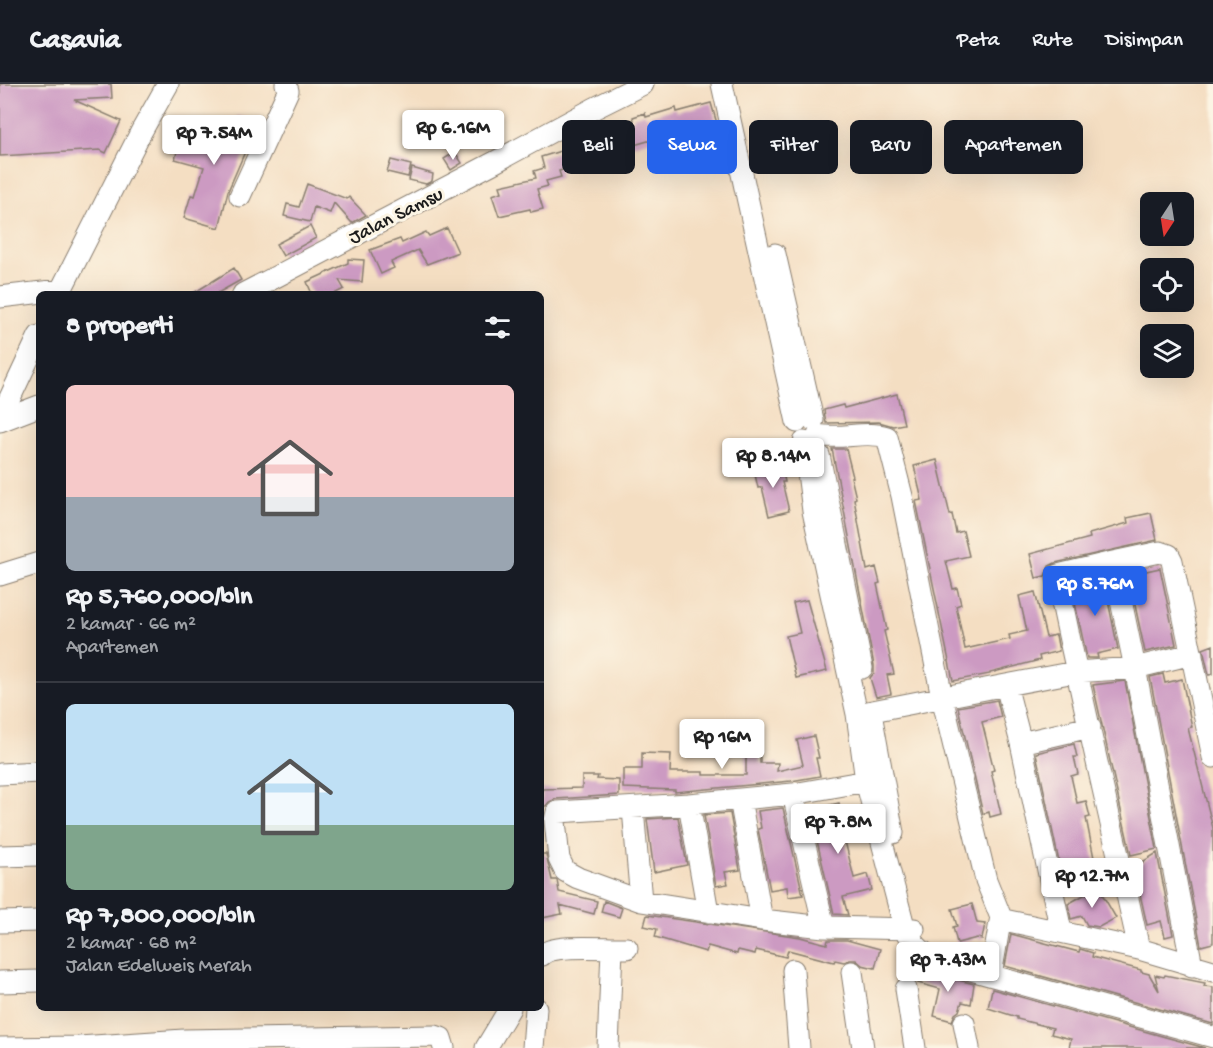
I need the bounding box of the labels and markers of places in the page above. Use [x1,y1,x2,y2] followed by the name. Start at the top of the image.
[391,110,515,161] pin: Rp 6.16M
[152,115,276,166] pin: Rp 7.54M
[711,438,835,489] pin: Rp 8.14M
[1033,566,1157,617] pin: Rp 5.76M
[673,719,771,770] pin: Rp 16M
[783,804,893,855] pin: Rp 7.8M
[1030,858,1154,909] pin: Rp 12.7M
[886,942,1010,993] pin: Rp 7.43M

